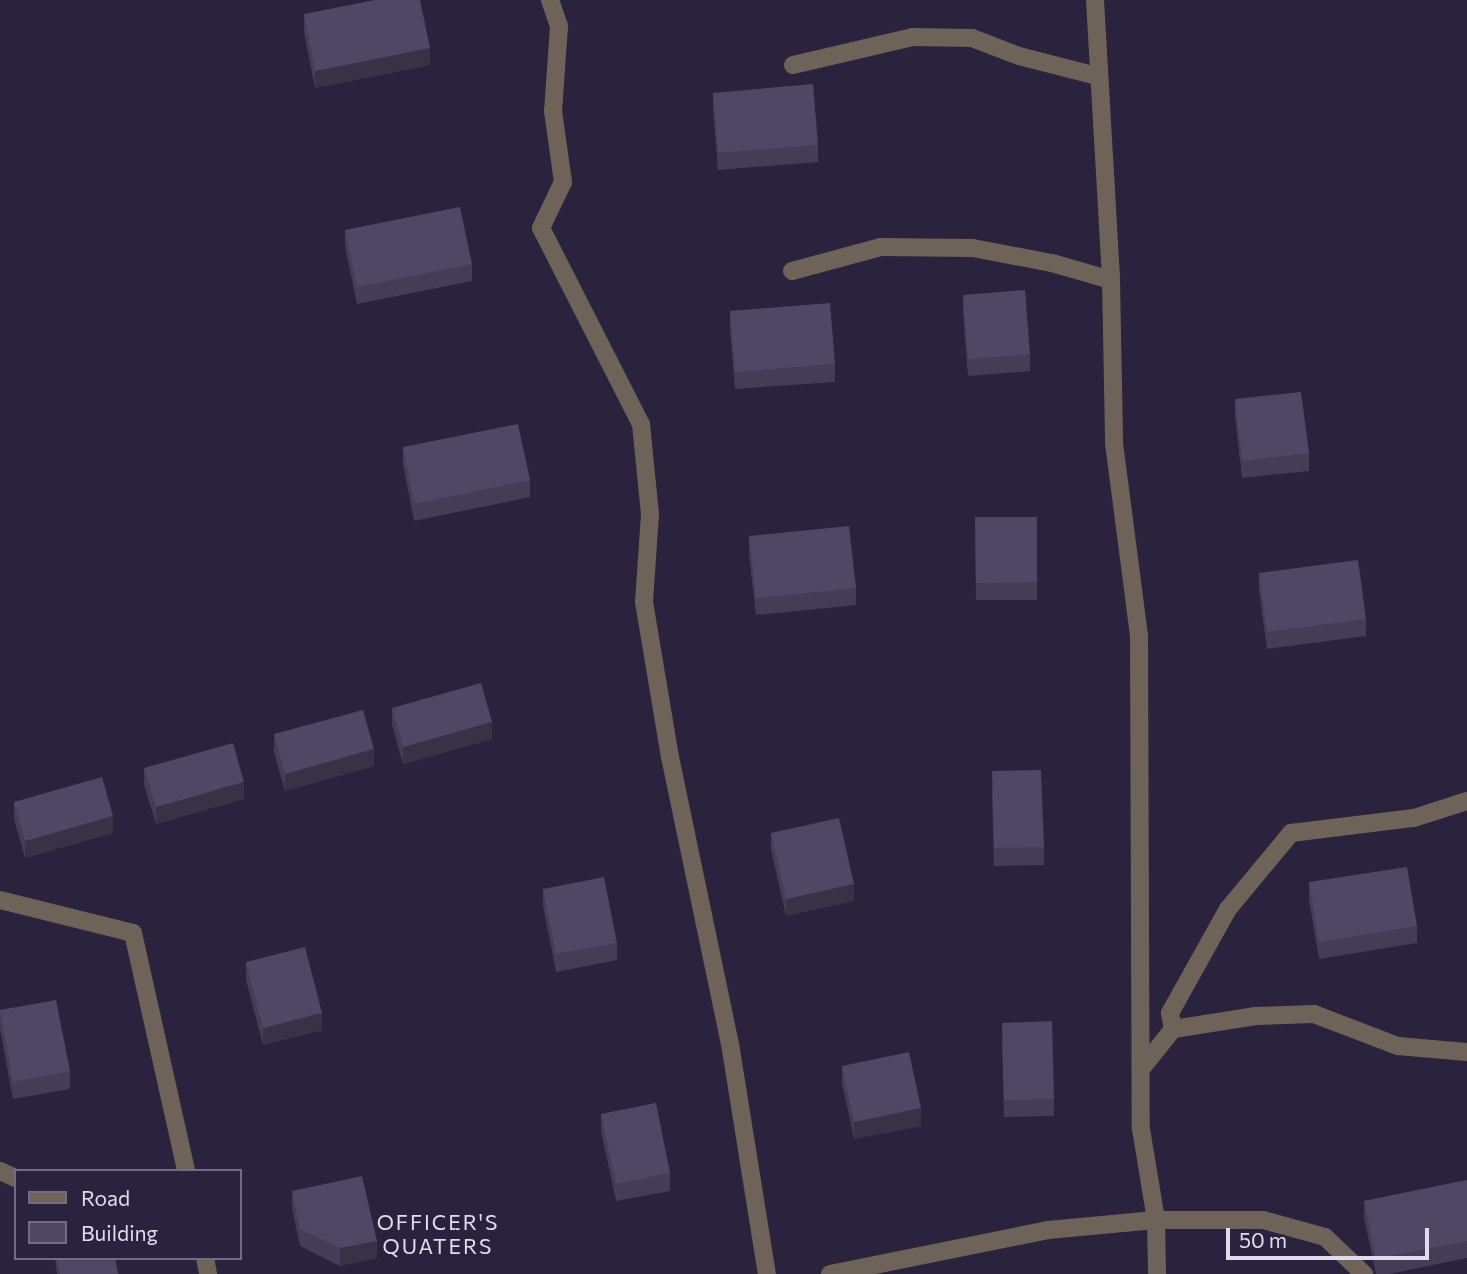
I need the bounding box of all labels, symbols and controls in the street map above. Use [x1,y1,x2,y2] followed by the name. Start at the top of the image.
[14,1169,242,1260] legend
[81,1185,130,1210] text: Road
[378,1209,498,1259] district label: OFFICER'S QUATERS
[1229,1214,1432,1258] scale bar
[81,1220,158,1245] text: Building
[1239,1227,1287,1252] text: 50 m

